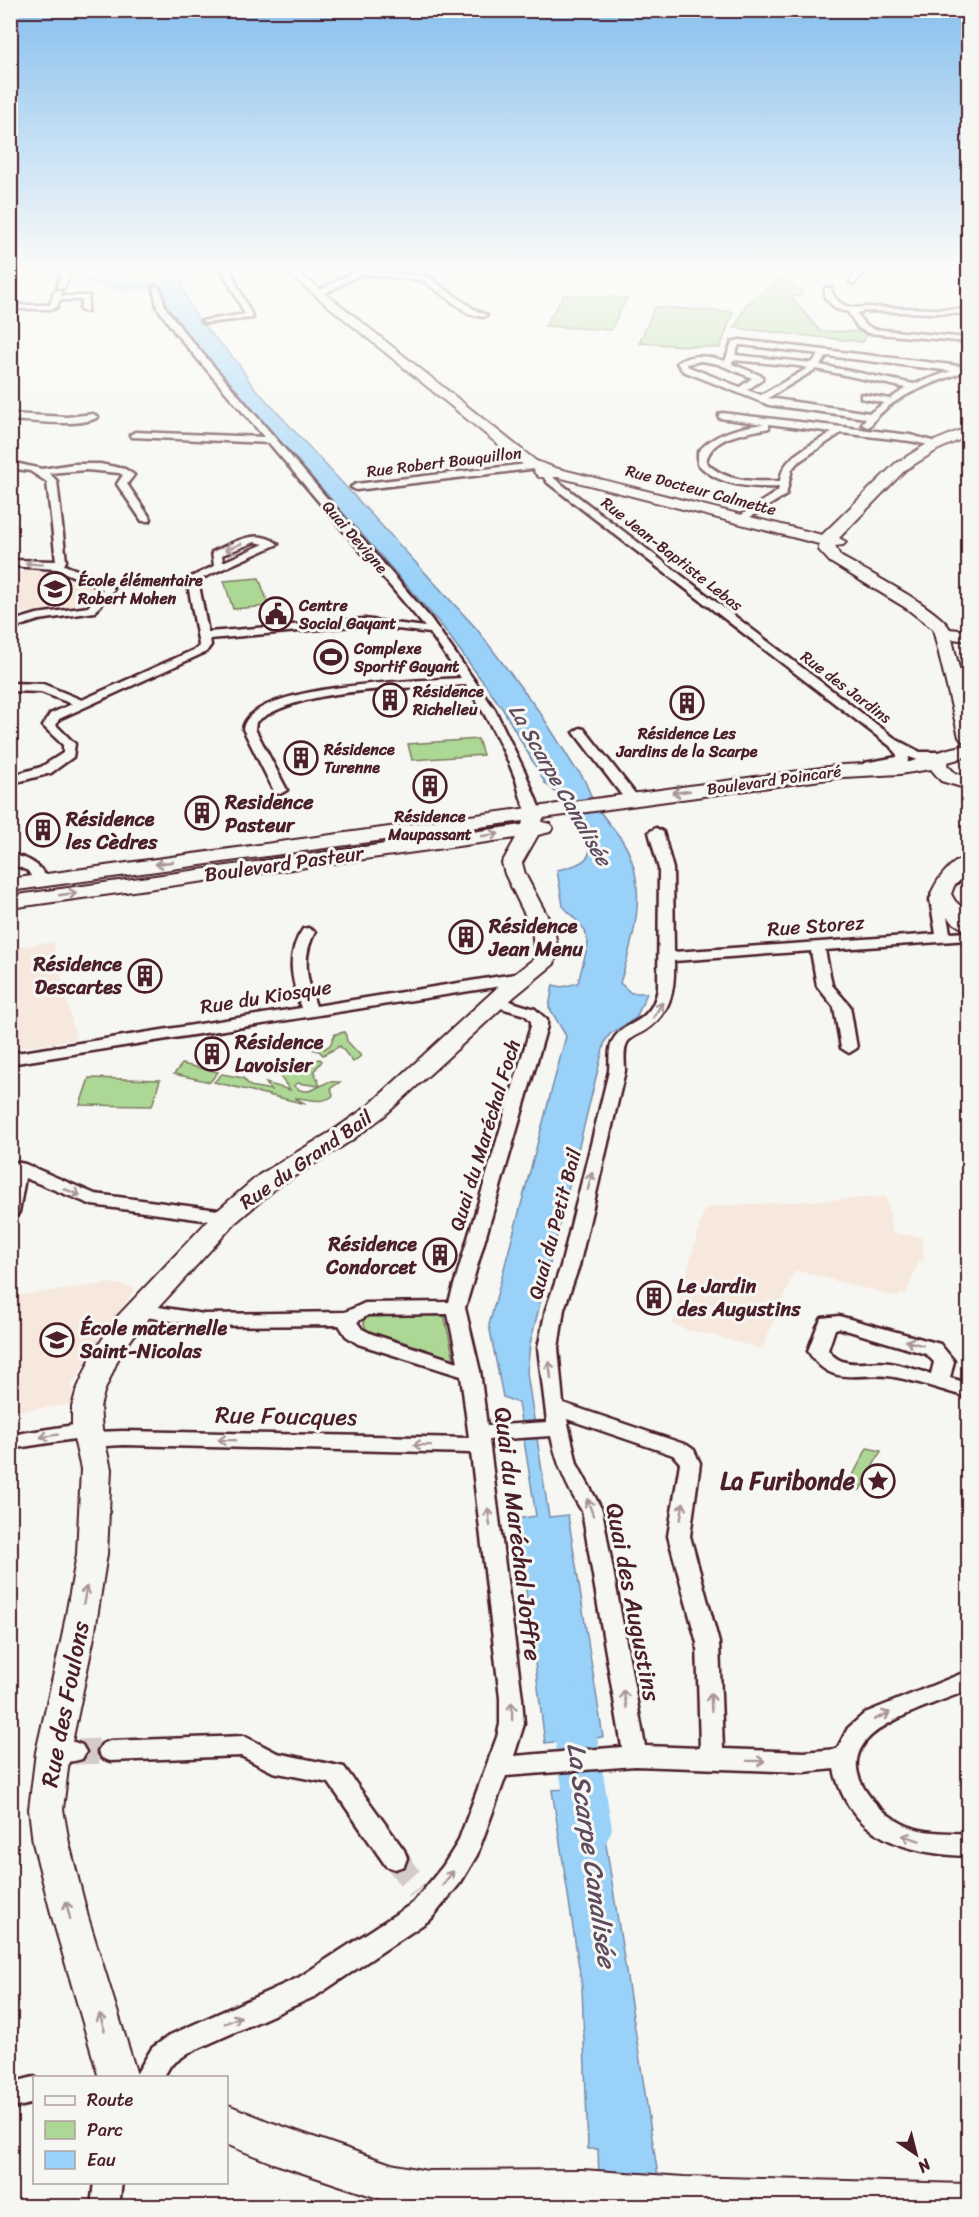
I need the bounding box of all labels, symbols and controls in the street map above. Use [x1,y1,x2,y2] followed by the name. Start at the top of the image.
[365,438,523,486] street label: Rue Robert Bouquillon
[622,456,780,524] street label: Rue Docteur Calmette
[595,489,750,619] street label: Rue Jean-Baptiste Lebas
[315,494,396,581] street label: Quai Devigne
[224,542,243,553] one-way arrow
[25,559,45,570] one-way arrow
[77,566,203,613] place label: École élémentaire Robert Mohen
[37,571,73,607] school or university icon: École élémentaire Robert Mohen
[298,591,396,638] place label: Centre Social Gayant
[258,596,294,632] public building icon: Centre Social Gayant
[353,634,459,681] place label: Complexe Sportif Gayant
[313,639,349,675] sports icon: Complexe Sportif Gayant
[794,643,898,731] street label: Rue des Jardins
[412,677,484,724] place label: Résidence Richelieu
[372,682,408,718] building icon: Résidence Richelieu
[669,685,705,721] building icon: Résidence Les Jardins de la Scarpe
[498,696,623,876] water label: La Scarpe Canalisée
[616,719,758,766] place label: Résidence Les Jardins de la Scarpe
[323,735,395,782] place label: Résidence Turenne
[283,740,319,776] building icon: Résidence Turenne
[705,756,843,804] street label: Boulevard Poincaré
[412,768,448,804] building icon: Résidence Maupassant
[224,785,314,843] place label: Residence Pasteur
[672,787,691,798] one-way arrow
[184,795,220,831] building icon: Residence Pasteur
[65,802,158,860] place label: Résidence les Cèdres
[387,802,472,849] place label: Résidence Maupassant
[25,812,61,848] building icon: Résidence les Cèdres
[480,829,500,840] one-way arrow
[202,835,367,892] street label: Boulevard Pasteur
[155,858,174,869] one-way arrow
[58,888,78,899] one-way arrow
[766,905,866,947] street label: Rue Storez
[488,909,583,967] place label: Résidence Jean Menu
[448,919,484,955] building icon: Résidence Jean Menu
[33,947,123,1005] place label: Résidence Descartes
[127,958,163,994] building icon: Résidence Descartes
[198,969,334,1025] street label: Rue du Kiosque
[652,1002,664,1019] one-way arrow
[234,1025,324,1083] place label: Résidence Lavoisier
[439,1035,531,1235] street label: Quai du Maréchal Foch
[194,1036,230,1072] building icon: Résidence Lavoisier
[232,1100,381,1219] street label: Rue du Grand Bail
[518,1143,592,1303] street label: Quai du Petit Bail
[585,1172,597,1191] one-way arrow
[63,1187,81,1198] one-way arrow
[325,1227,417,1285] place label: Résidence Condorcet
[422,1237,458,1273] building icon: Résidence Condorcet
[677,1269,801,1327] place label: Le Jardin des Augustins
[636,1280,672,1316] building icon: Le Jardin des Augustins
[79,1311,228,1369] place label: École maternelle Saint-Nicolas
[39,1322,75,1358] school or university icon: École maternelle Saint-Nicolas
[905,1337,924,1348] one-way arrow
[544,1361,555,1380] one-way arrow
[215,1394,357,1438] street label: Rue Foucques
[482,1405,554,1663] street label: Quai du Maréchal Joffre
[39,1430,59,1441] one-way arrow
[217,1435,237,1446] one-way arrow
[412,1439,432,1451] one-way arrow
[720,1460,856,1502] place label: La Furibonde
[860,1463,896,1499] place icon: La Furibonde
[583,1499,594,1517] one-way arrow
[593,1499,673,1706] street label: Quai des Augustins
[676,1502,687,1521] one-way arrow
[483,1508,494,1528] one-way arrow
[80,1586,91,1606] one-way arrow
[28,1617,102,1791] street label: Rue des Foulons
[619,1689,630,1709] one-way arrow
[705,1692,716,1712] one-way arrow
[506,1701,517,1721] one-way arrow
[873,1709,891,1721] one-way arrow
[553,1740,631,1973] water label: La Scarpe Canalisée
[746,1755,766,1767] one-way arrow
[902,1832,921,1843] one-way arrow
[442,1870,455,1886] one-way arrow
[62,1901,74,1920] one-way arrow
[96,2013,107,2032] one-way arrow
[223,2014,241,2025] one-way arrow
[33,2076,228,2184] legend
[87,2084,134,2116] text: Route
[87,2114,123,2146] text: Parc
[886,2124,946,2184] north arrow
[87,2144,116,2176] text: Eau
[911,2150,938,2181] text: N

